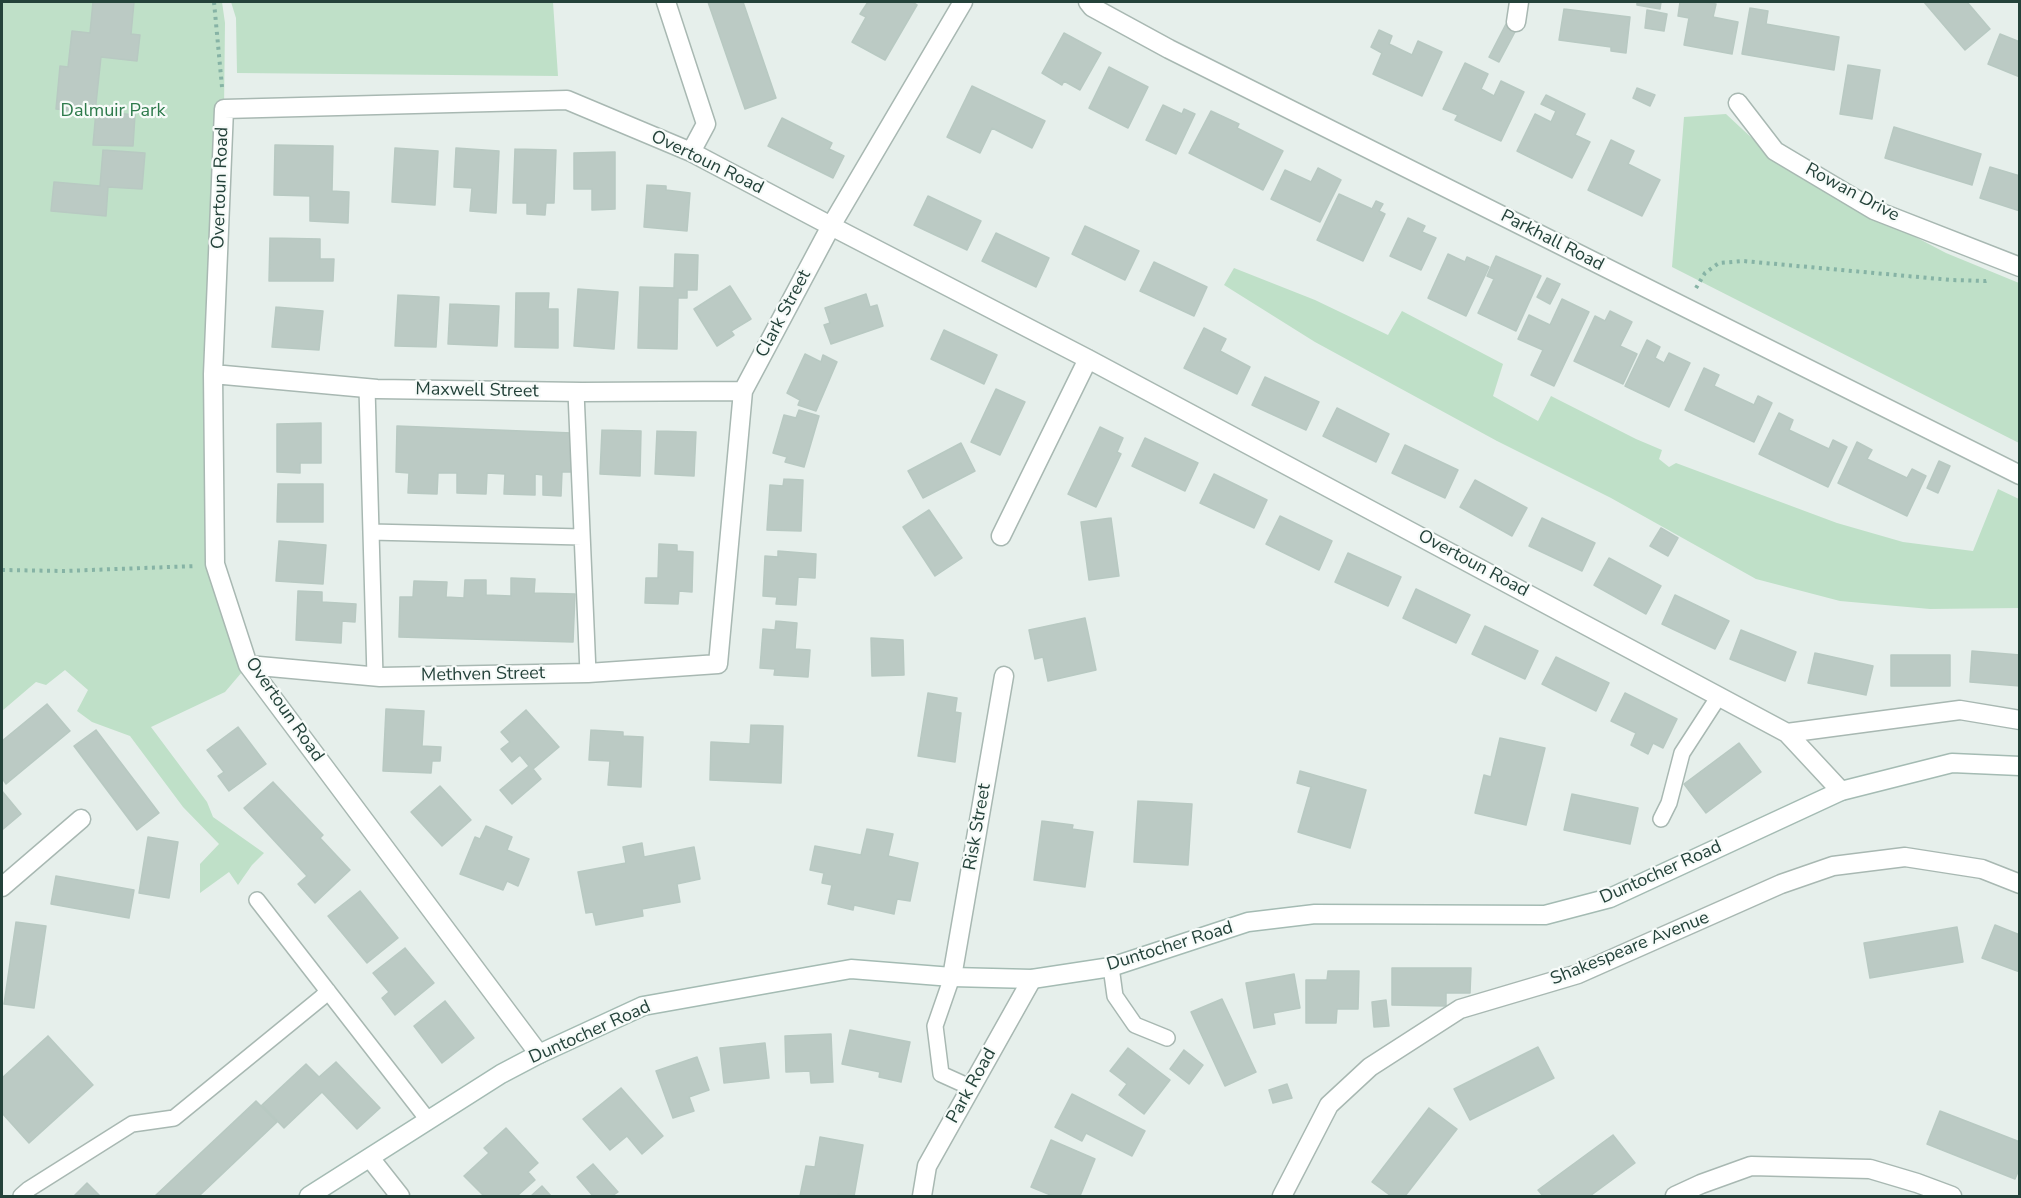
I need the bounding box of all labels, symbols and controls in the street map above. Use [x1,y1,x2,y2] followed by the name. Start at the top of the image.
[61,101,165,123] park label: Dalmuir Park
[208,126,234,250] street label: Overtoun Road
[647,126,767,200] street label: Overtoun Road
[1801,159,1903,227] street label: Rowan Drive
[1497,206,1607,276] street label: Parkhall Road
[752,266,816,362] street label: Clark Street
[415,379,539,403] street label: Maxwell Street
[1414,526,1532,602] street label: Overtoun Road
[240,654,328,766] street label: Overtoun Road
[421,663,545,687] street label: Methven Street
[960,782,996,872] street label: Risk Street
[1597,836,1725,910] street label: Duntocher Road
[1547,907,1713,991] street label: Shakespeare Avenue
[1104,918,1236,976] street label: Duntocher Road
[526,996,654,1070] street label: Duntocher Road
[943,1045,1001,1127] street label: Park Road

